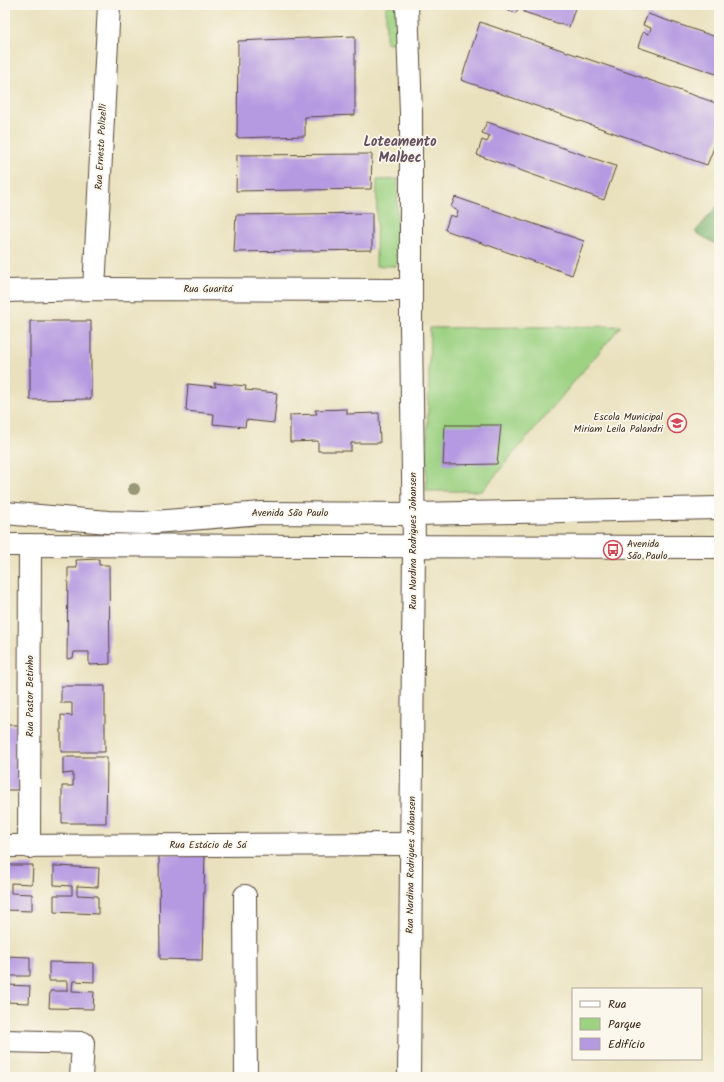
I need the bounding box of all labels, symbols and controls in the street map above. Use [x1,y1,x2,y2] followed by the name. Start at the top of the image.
[91,103,111,190] street label: Rua Ernesto Polizelli
[363,131,437,169] district label: Loteamento Malbec
[183,281,234,297] street label: Rua Guaritá
[574,409,664,437] place label: Escola Municipal Miriam Leila Palandri
[666,412,688,434] school or university icon: Escola Municipal Miriam Leila Palandri
[405,472,421,610] street label: Rua Nardina Rodrigues Johansen
[252,505,329,521] street label: Avenida São Paulo
[627,536,668,564] place label: Avenida São Paulo
[602,539,624,561] bus stop icon: Avenida São Paulo
[22,655,38,737] street label: Rua Pastor Betinho
[402,796,420,934] street label: Rua Nardina Rodrigues Johansen
[170,837,248,853] street label: Rua Estácio de Sá
[572,988,702,1060] legend
[608,995,627,1014] text: Rua
[608,1015,642,1034] text: Parque
[608,1035,645,1054] text: Edifício

